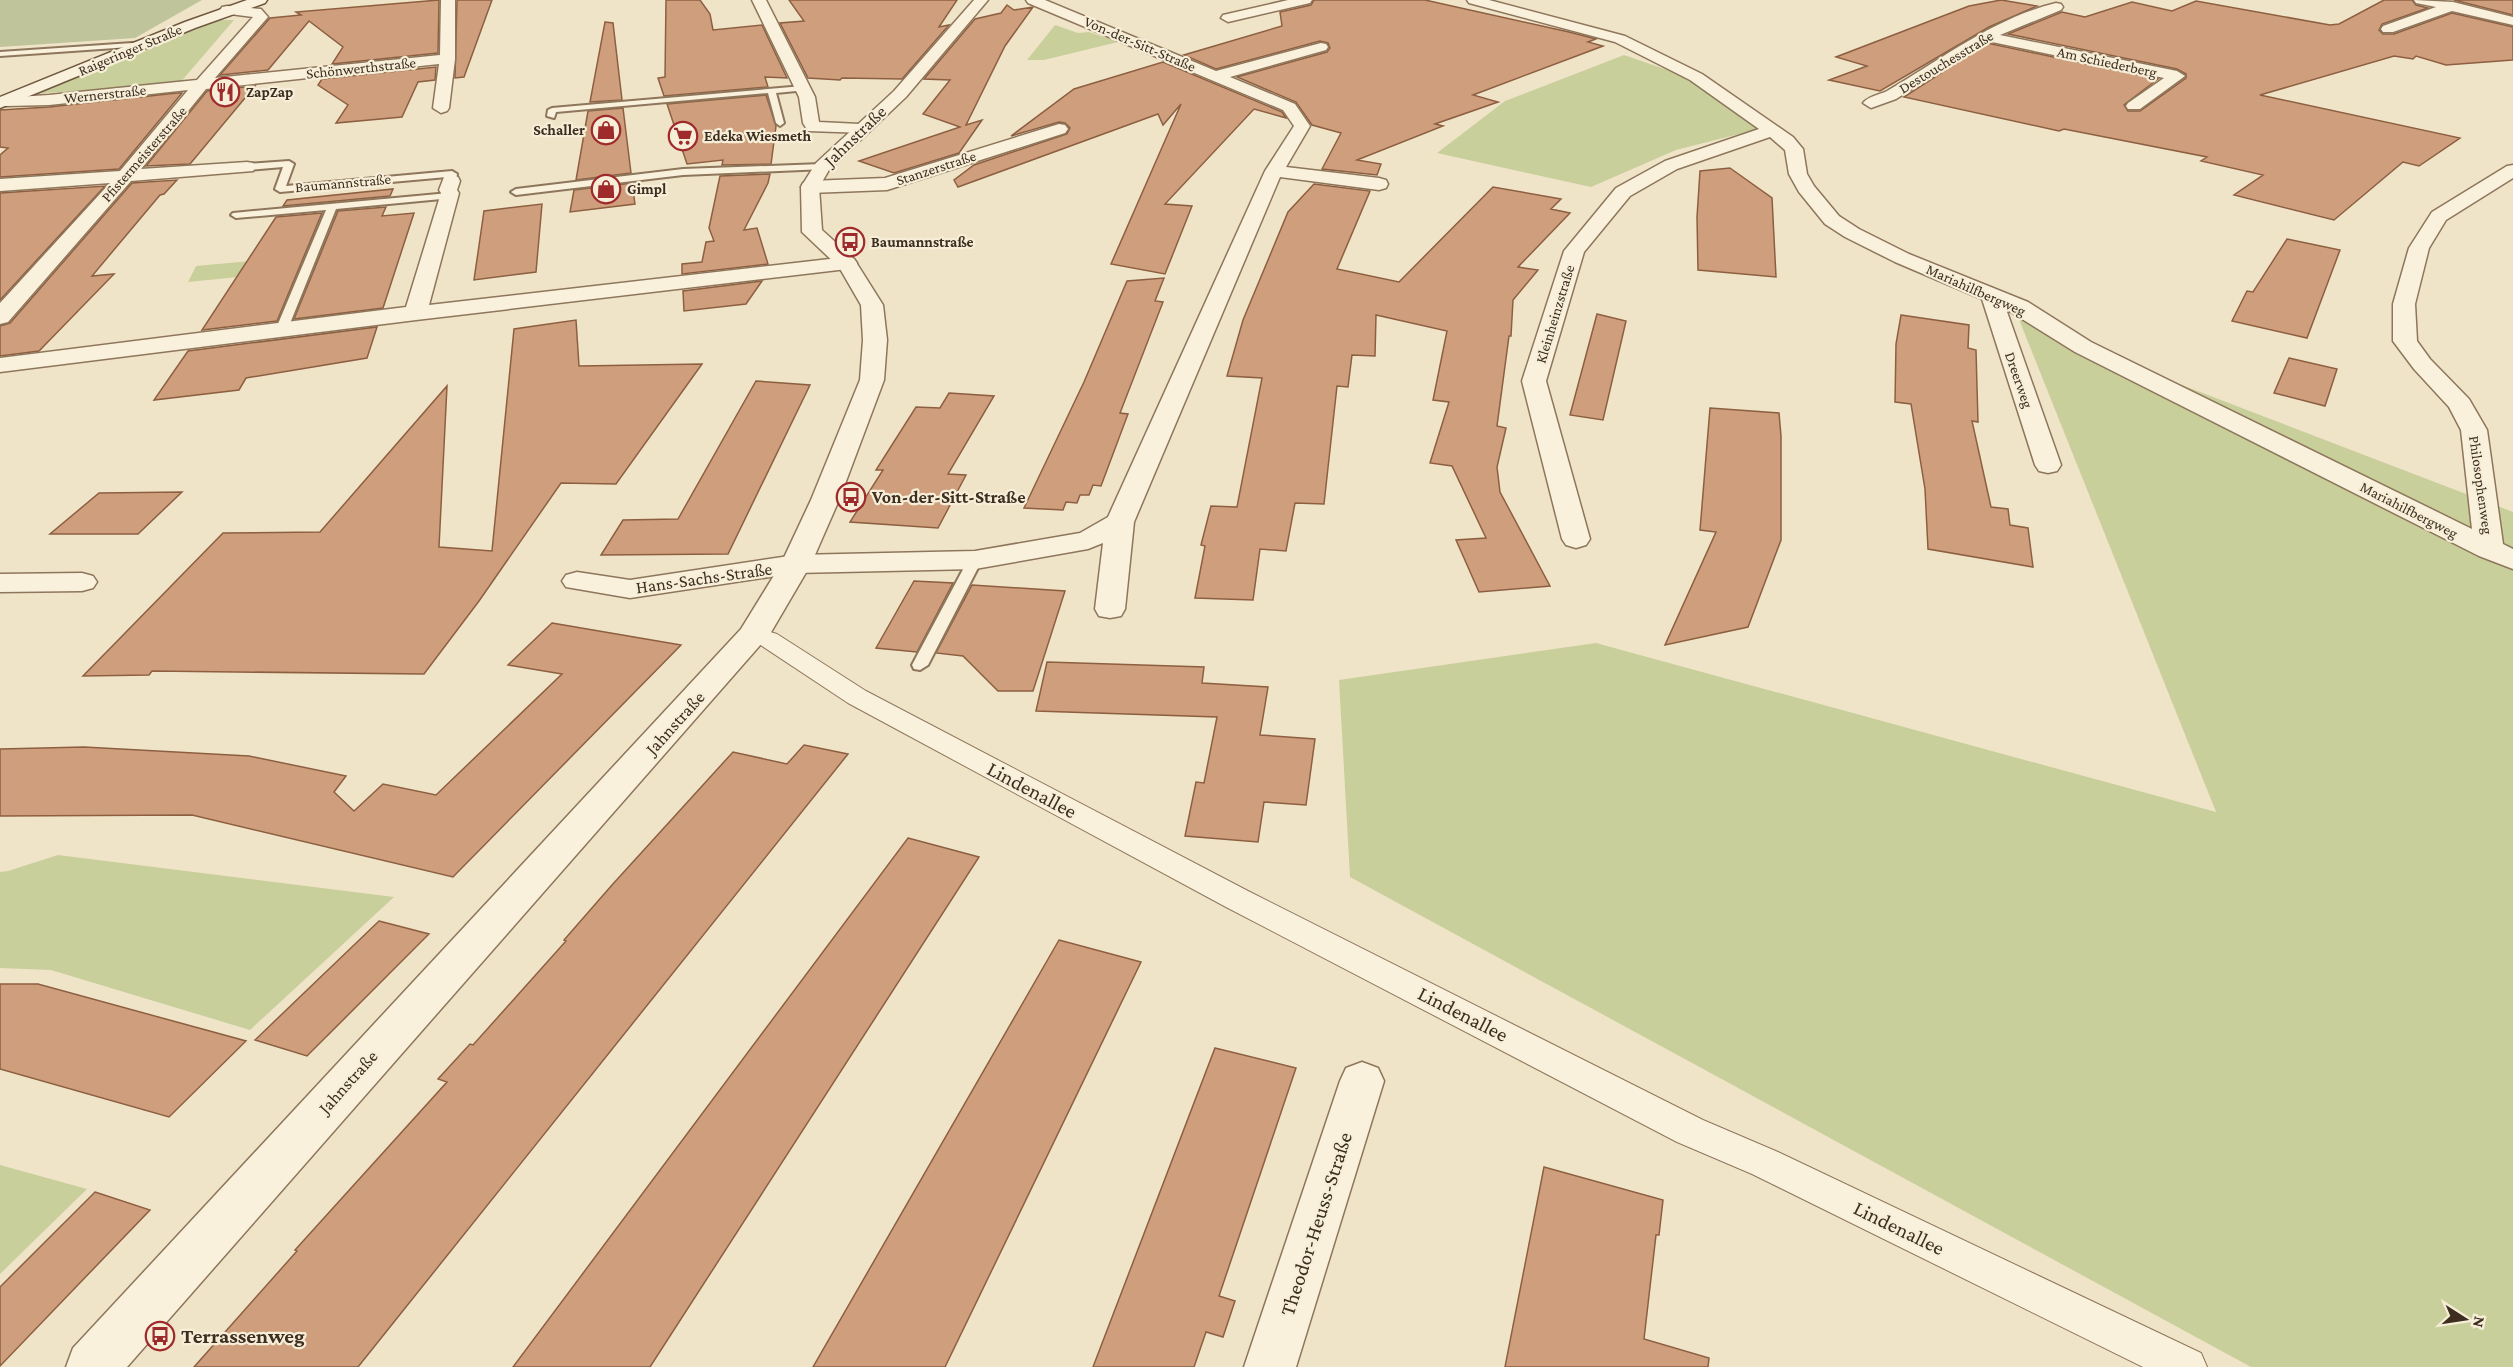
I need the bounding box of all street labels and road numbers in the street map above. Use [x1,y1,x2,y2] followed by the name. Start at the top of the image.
[1082,13,1199,75] street label: Von-der-Sitt-Straße
[76,21,185,80] street label: Raigeringer Straße
[1896,27,1996,96] street label: Destouchesstraße
[2055,44,2158,81] street label: Am Schiederberg
[305,54,417,82] street label: Schönwerthstraße
[63,82,147,106] street label: Wernerstraße
[818,102,890,172] street label: Jahnstraße
[98,103,190,205] street label: Pfistermeisterstraße
[894,147,978,188] street label: Stanzerstraße
[294,171,392,195] street label: Baumannstraße
[1923,261,2028,320] street label: Mariahilfbergweg
[1532,263,1578,365] street label: Kleinheinzstraße
[2001,350,2036,410] street label: Dreerweg
[2465,435,2496,536] street label: Philosophenweg
[2357,479,2460,542] street label: Mariahilfbergweg
[634,559,774,597] street label: Hans-Sachs-Straße
[640,687,709,760] street label: Jahnstraße
[983,756,1081,824] street label: Lindenallee
[1414,981,1512,1047] street label: Lindenallee
[313,1046,382,1119] street label: Jahnstraße
[1275,1129,1357,1319] street label: Theodor-Heuss-Straße
[1850,1196,1948,1260] street label: Lindenallee

